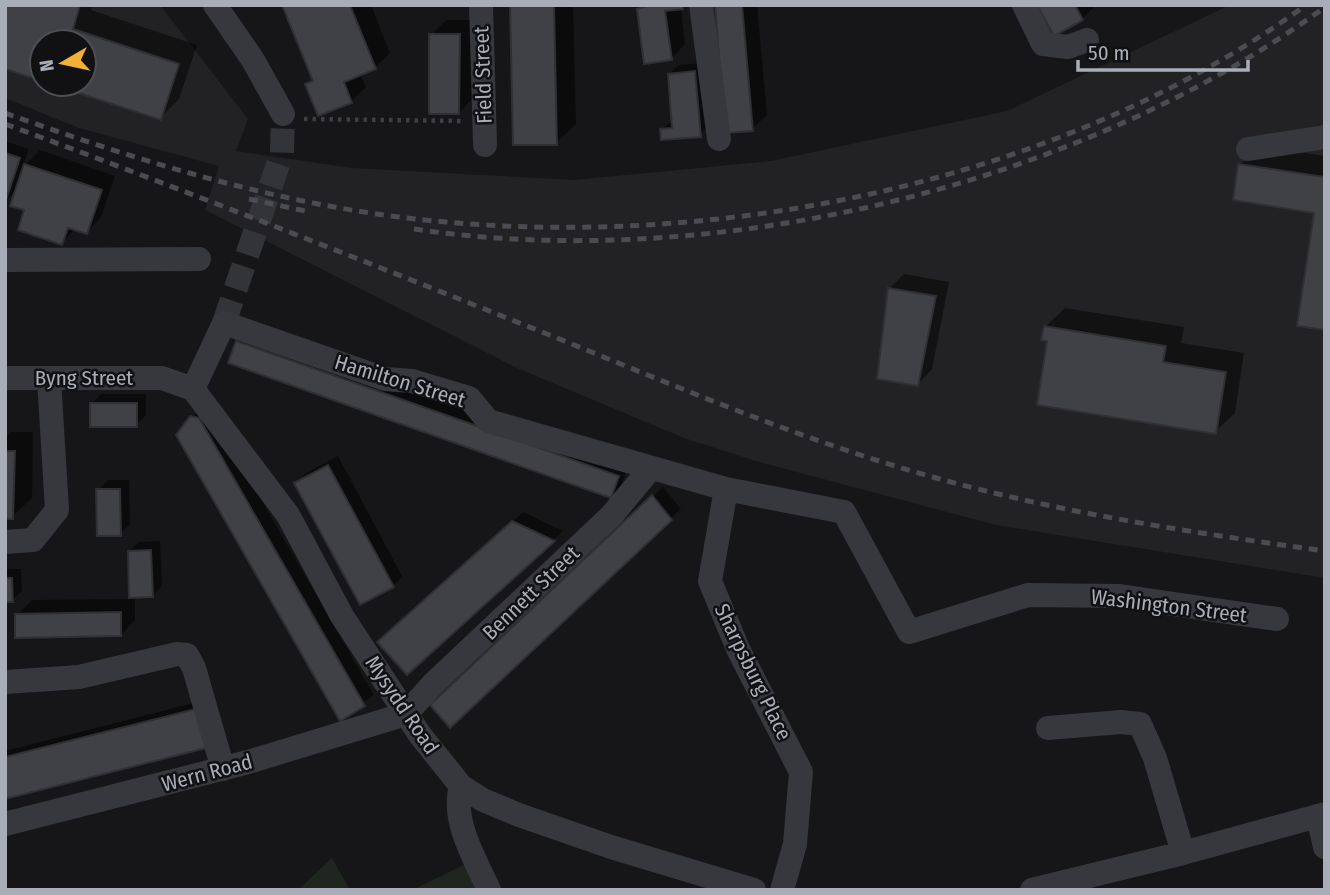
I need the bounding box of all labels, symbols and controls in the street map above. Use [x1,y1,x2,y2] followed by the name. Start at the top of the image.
[468,26,498,124] street label: Field Street
[28,28,98,98] north arrow
[1078,28,1248,72] scale bar
[1088,40,1130,66] text: 50 m
[34,58,59,73] text: N
[332,349,469,413] street label: Hamilton Street
[35,365,133,391] street label: Byng Street
[477,540,585,646] street label: Bennett Street
[1090,584,1249,628] street label: Washington Street
[709,599,797,745] street label: Sharpsburg Place
[360,651,444,759] street label: Mysydd Road
[159,748,255,798] street label: Wern Road

